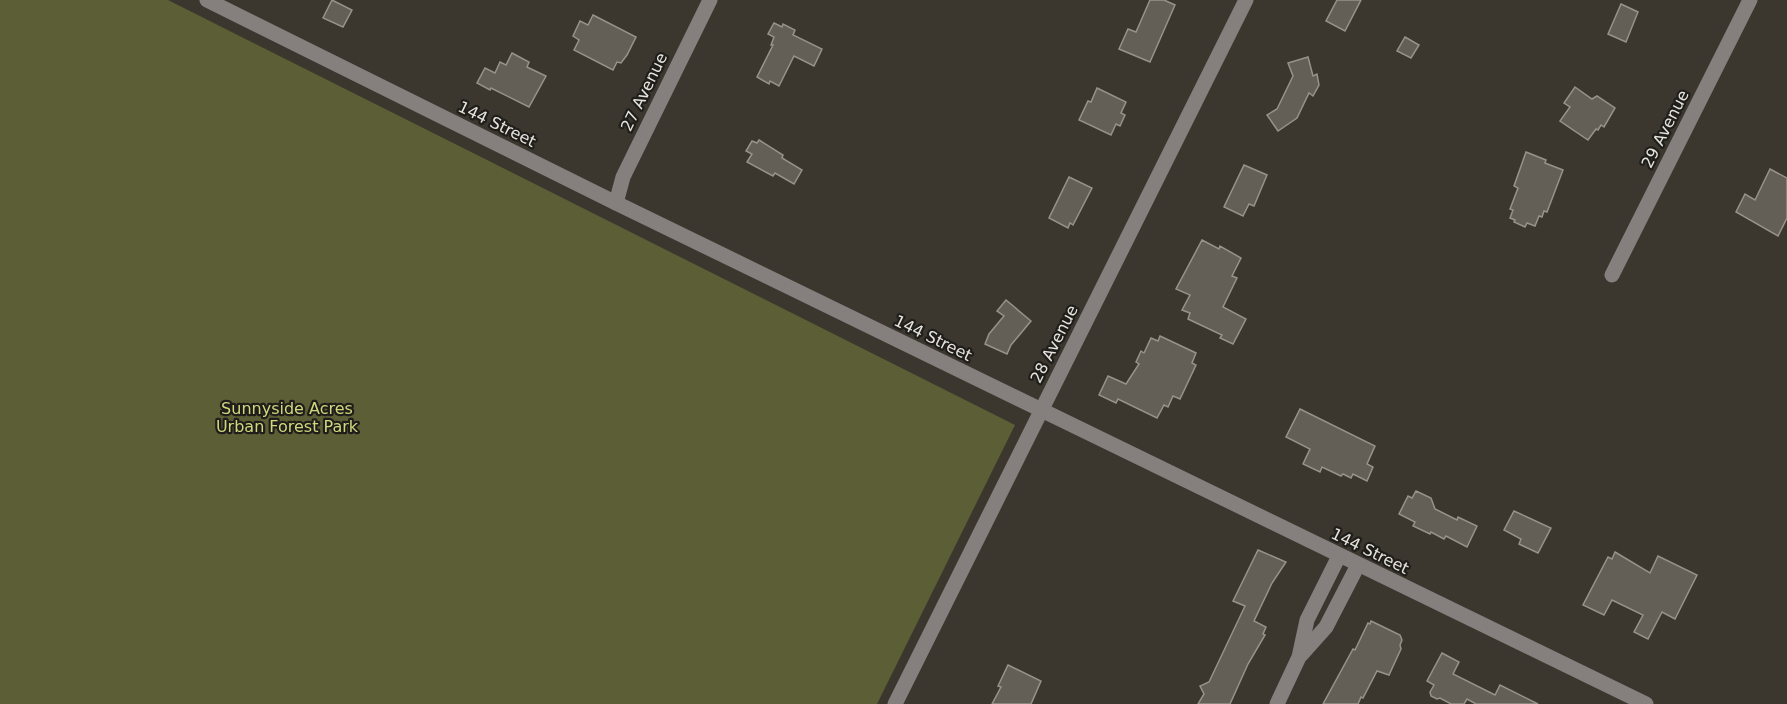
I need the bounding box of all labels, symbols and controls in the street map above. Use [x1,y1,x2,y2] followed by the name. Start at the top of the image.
[617,50,671,134] street label: 27 Avenue
[1637,87,1693,171] street label: 29 Avenue
[455,97,539,151] street label: 144 Street
[1026,302,1082,386] street label: 28 Avenue
[891,311,975,365] street label: 144 Street
[216,399,359,436] park label: Sunnyside Acres Urban Forest Park
[1328,524,1412,578] street label: 144 Street

